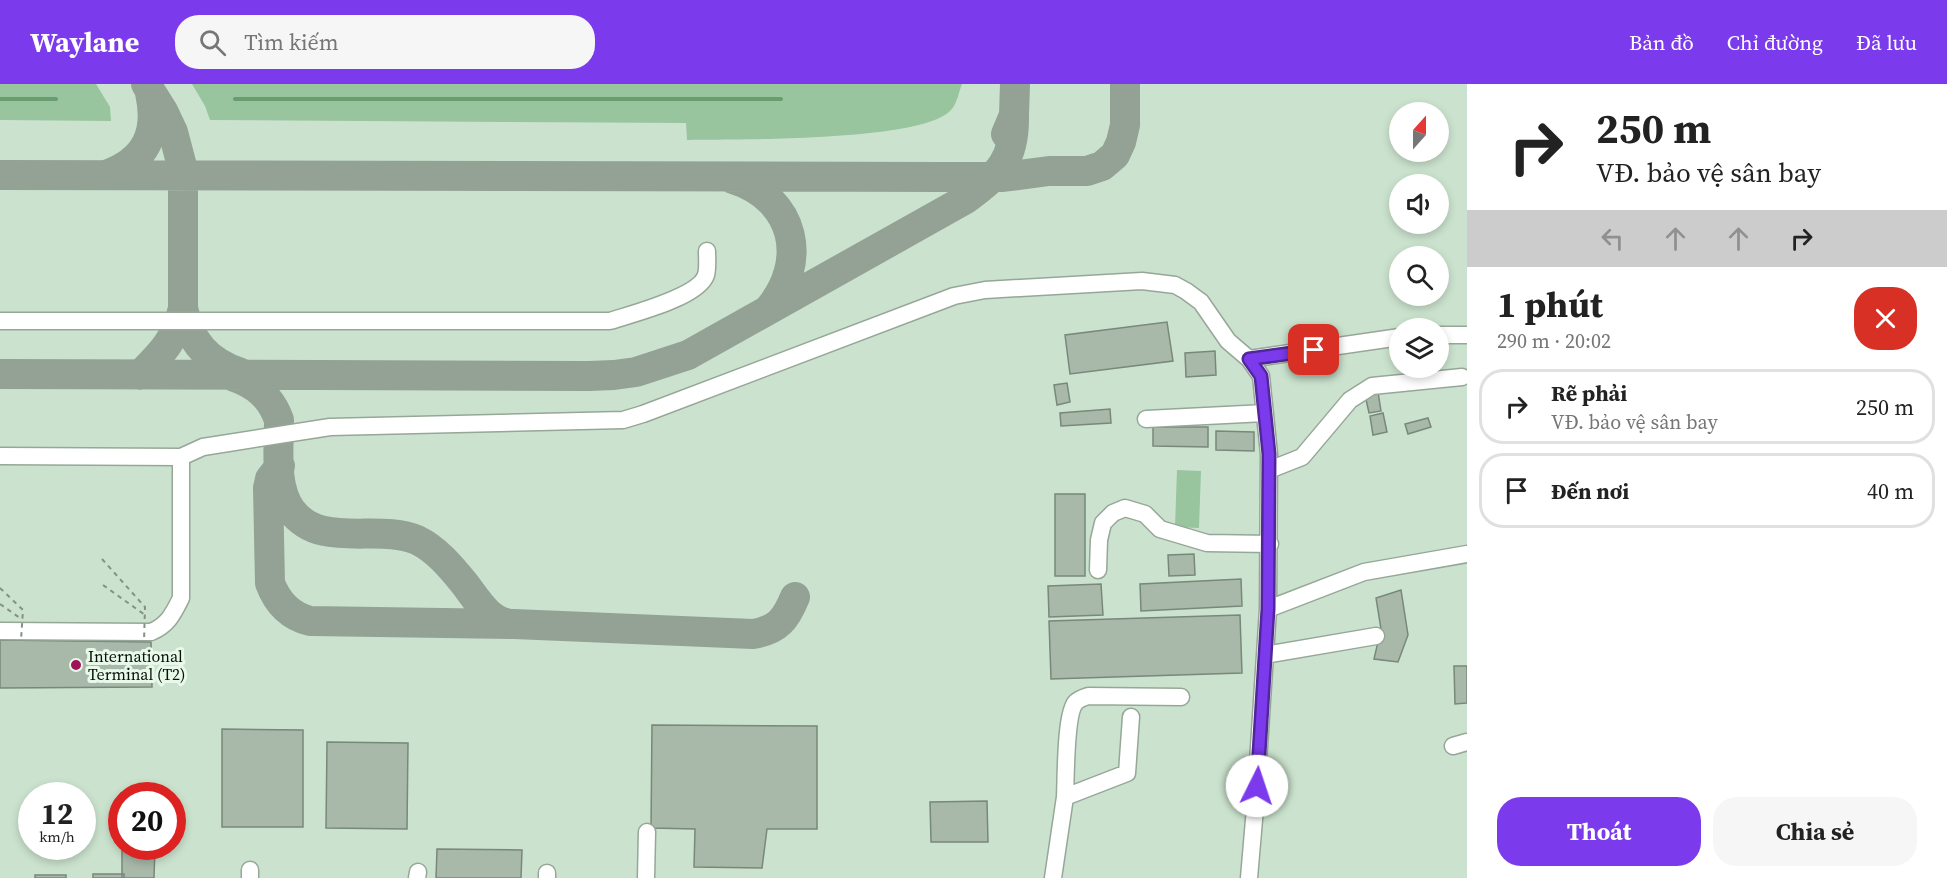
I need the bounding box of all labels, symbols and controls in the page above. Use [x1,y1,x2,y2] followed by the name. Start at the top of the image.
[175,15,595,69] search box
[30,23,139,61] text: Waylane
[196,26,229,59] icon: search
[244,27,339,57] text: Tìm kiếm
[1629,28,1694,57] text: Bản đồ
[1727,28,1823,57] text: Chỉ đường
[1856,28,1917,57] text: Đã lưu
[1596,99,1711,157] text: 250 m
[1389,102,1449,162] north arrow
[1389,102,1449,378] map controls
[1497,108,1575,186] icon: right
[1596,154,1821,191] text: VĐ. bảo vệ sân bay
[1389,174,1449,234] button: sound
[1596,222,1629,255] icon: left
[1659,222,1692,255] icon: ahead
[1722,222,1755,255] icon: ahead
[1785,222,1818,255] icon: right
[1389,246,1449,306] button: search
[1497,280,1603,329] text: 1 phút
[1854,287,1917,350] button: close
[1389,318,1449,378] button: layers
[1288,324,1339,375] pin
[1497,327,1611,355] text: 290 m · 20:02
[1297,333,1330,366] icon: arrive
[1551,378,1627,408] text: Rẽ phải
[1500,390,1533,423] icon: right
[1856,392,1914,422] text: 250 m
[1551,408,1718,436] text: VĐ. bảo vệ sân bay
[1500,474,1533,507] icon: arrive
[1551,476,1629,506] text: Đến nơi
[1867,476,1914,506] text: 40 m
[88,645,186,685] place label: International Terminal (T2)
[69,658,83,672] marker: International Terminal (T2)
[1225,754,1289,818] position arrow
[108,782,186,860] speed limit sign: 20
[41,793,73,834] text: 12
[1497,797,1701,866] button: Thoát
[1713,797,1917,866] button: Chia sẻ
[39,826,75,847] text: km/h

